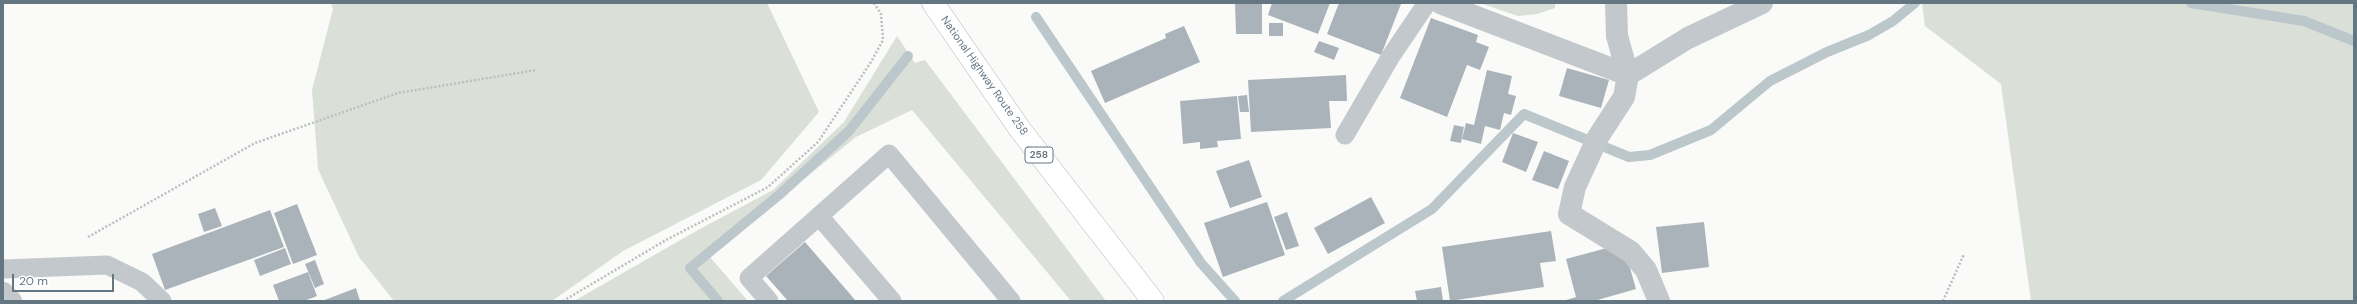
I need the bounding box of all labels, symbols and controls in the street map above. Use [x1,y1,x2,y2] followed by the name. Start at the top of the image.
[938,14,1030,138] street label: National Highway Route 258
[1025,147,1053,163] road number: 258
[14,266,116,292] scale bar
[19,273,48,289] text: 20 m

